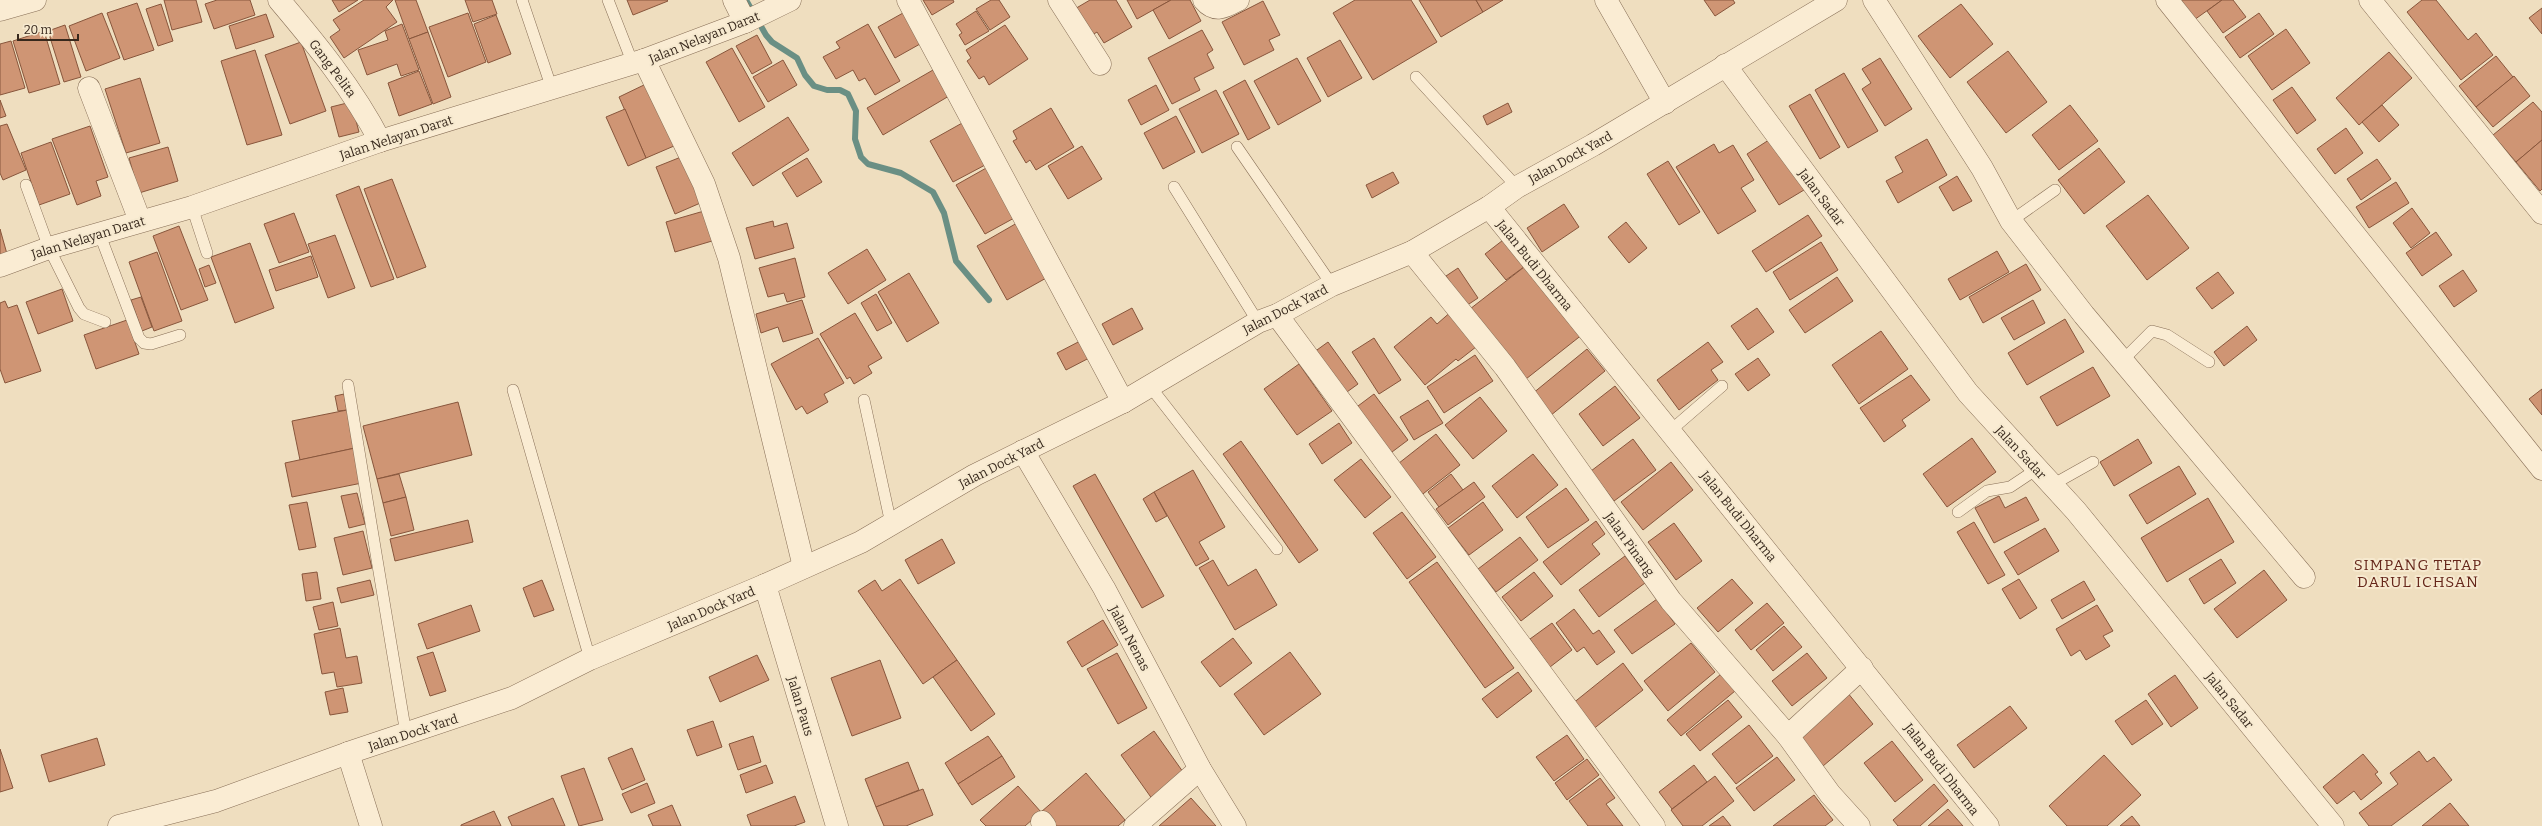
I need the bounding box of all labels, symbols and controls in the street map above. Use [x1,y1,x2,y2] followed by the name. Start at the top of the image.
[646,8,762,67] street label: Jalan Nelayan Darat
[18,16,78,42] scale bar
[24,23,53,37] text: 20 m
[306,36,359,100] street label: Gang Pelita
[337,112,455,163] street label: Jalan Nelayan Darat
[1525,128,1615,187] street label: Jalan Dock Yard
[1795,165,1848,229] street label: Jalan Sadar
[29,213,147,262] street label: Jalan Nelayan Darat
[1493,216,1576,314] street label: Jalan Budi Dharma
[1239,281,1330,338] street label: Jalan Dock Yard
[1991,422,2049,482] street label: Jalan Sadar
[955,435,1046,492] street label: Jalan Dock Yard
[1697,467,1780,565] street label: Jalan Budi Dharma
[1601,509,1658,579] street label: Jalan Pinang
[2354,556,2482,591] district label: SIMPANG TETAP DARUL ICHSAN
[664,583,757,634] street label: Jalan Dock Yard
[1106,602,1153,673] street label: Jalan Nenas
[2202,669,2257,732] street label: Jalan Sadar
[784,674,817,738] street label: Jalan Paus
[366,711,460,754] street label: Jalan Dock Yard
[1900,720,1982,818] street label: Jalan Budi Dharma

